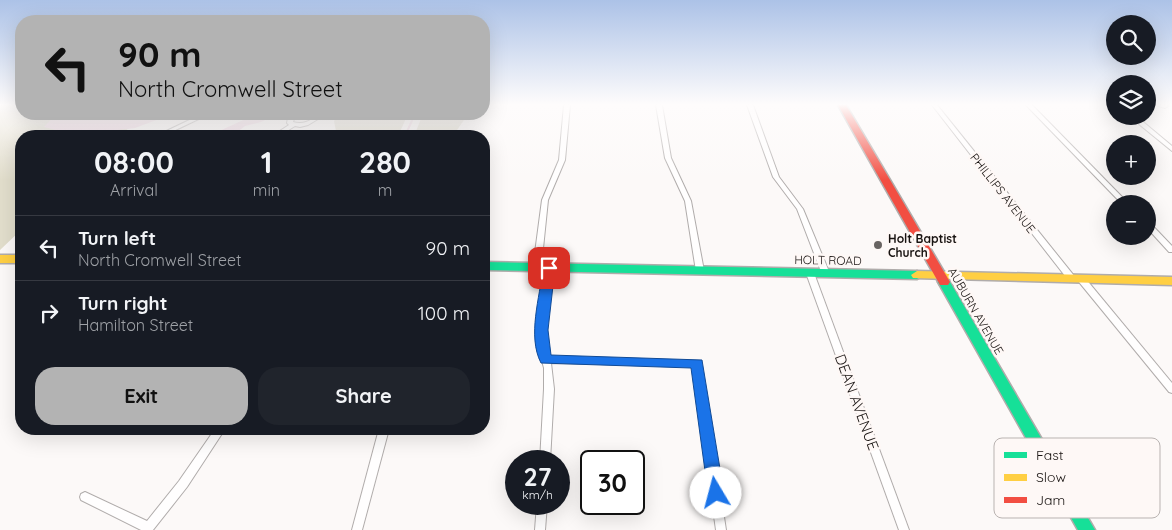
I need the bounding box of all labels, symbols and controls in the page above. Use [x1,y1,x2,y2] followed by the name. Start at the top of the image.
[1106,15,1156,245] map controls
[1106,15,1156,65] button: search
[118,32,201,76] text: 90 m
[35,35,100,100] icon: left
[118,75,343,103] text: North Cromwell Street
[1106,75,1156,125] button: layers
[1106,135,1156,185] button: +
[94,143,174,181] text: 08:00
[261,143,272,181] text: 1
[359,143,411,181] text: 280
[967,150,1039,236] street label: PHILLIPS AVENUE
[110,180,158,200] text: Arrival
[253,180,280,200] text: min
[378,180,392,200] text: m
[1106,195,1156,245] button: −
[78,226,156,250] text: Turn left
[888,231,957,260] place label: Holt Baptist Church
[35,234,63,262] icon: left
[426,236,470,260] text: 90 m
[872,239,884,251] marker: Holt Baptist Church
[528,247,570,289] pin
[78,250,241,270] text: North Cromwell Street
[794,252,862,268] street label: HOLT ROAD
[535,254,563,282] icon: arrive
[945,265,1007,357] street label: AUBURN AVENUE
[78,291,167,315] text: Turn right
[35,299,63,327] icon: right
[418,301,470,325] text: 100 m
[78,315,193,335] text: Hamilton Street
[831,351,883,453] street label: DEAN AVENUE
[35,367,248,425] button: Exit
[258,367,470,425] button: Share
[994,438,1160,518] legend
[1036,446,1064,464] text: Fast
[580,450,645,515] speed limit sign: 30
[524,461,551,492] text: 27
[689,466,741,518] position arrow
[1036,468,1066,486] text: Slow
[522,487,553,502] text: km/h
[1036,491,1065,509] text: Jam

